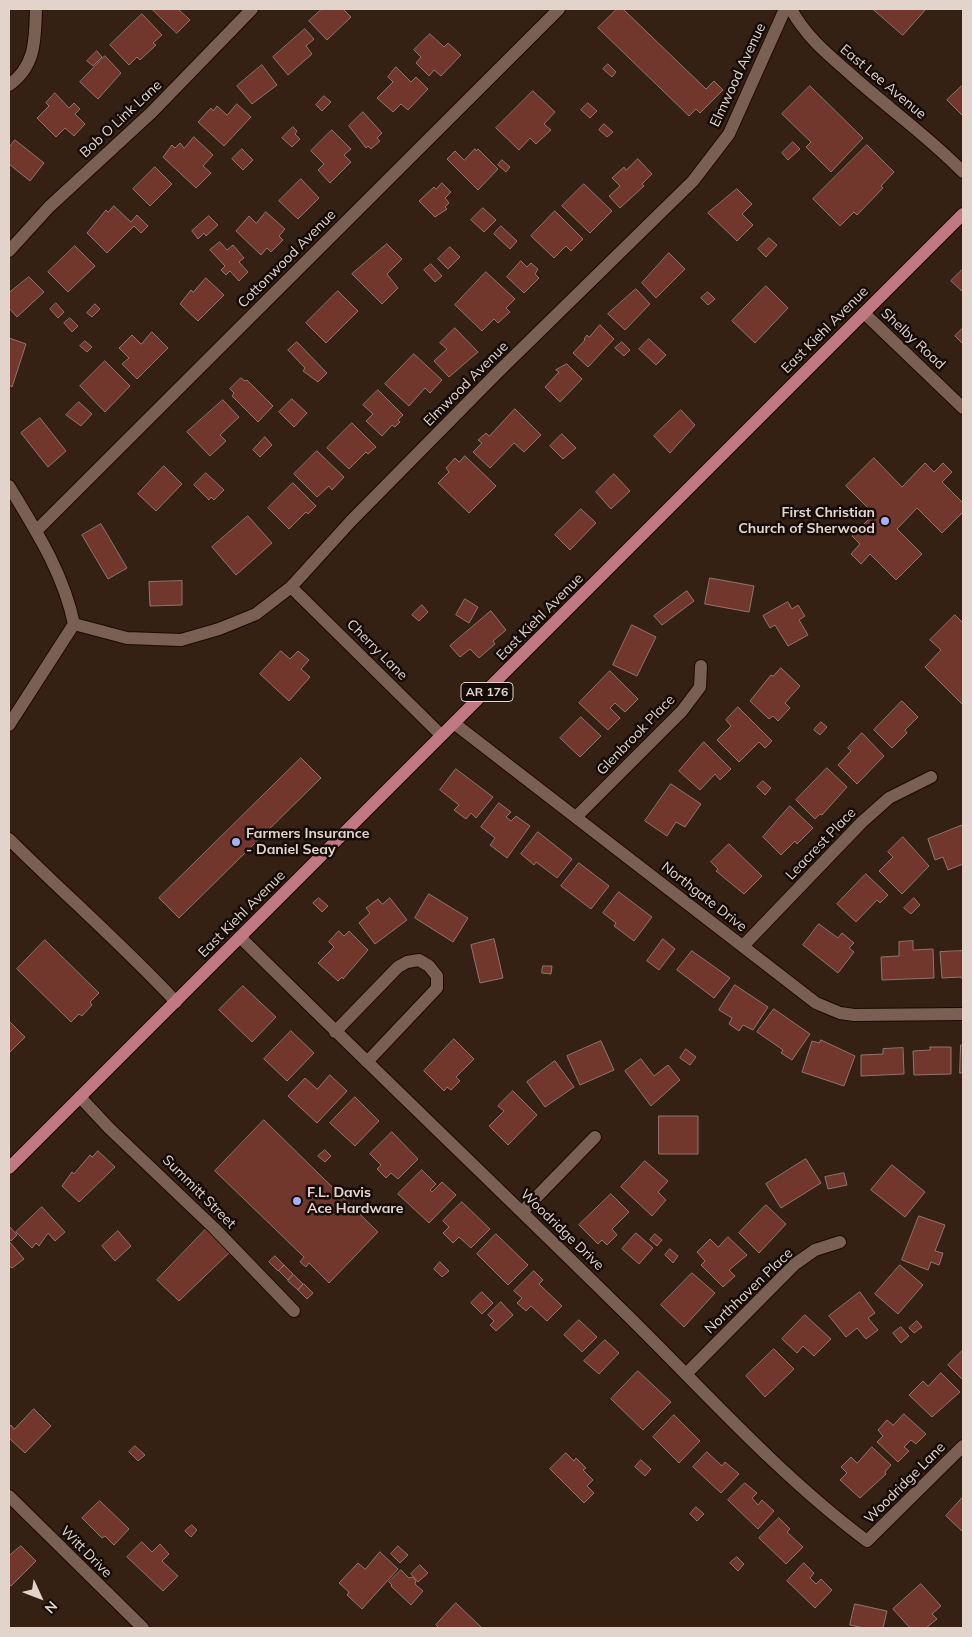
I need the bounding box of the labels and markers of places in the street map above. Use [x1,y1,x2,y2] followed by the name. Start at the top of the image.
[738,505,875,538] place label: First Christian Church of Sherwood
[879,515,891,527] marker: First Christian Church of Sherwood
[246,826,369,859] place label: Farmers Insurance - Daniel Seay
[230,836,242,848] marker: Farmers Insurance - Daniel Seay
[307,1185,403,1218] place label: F.L. Davis Ace Hardware
[291,1195,303,1207] marker: F.L. Davis Ace Hardware

